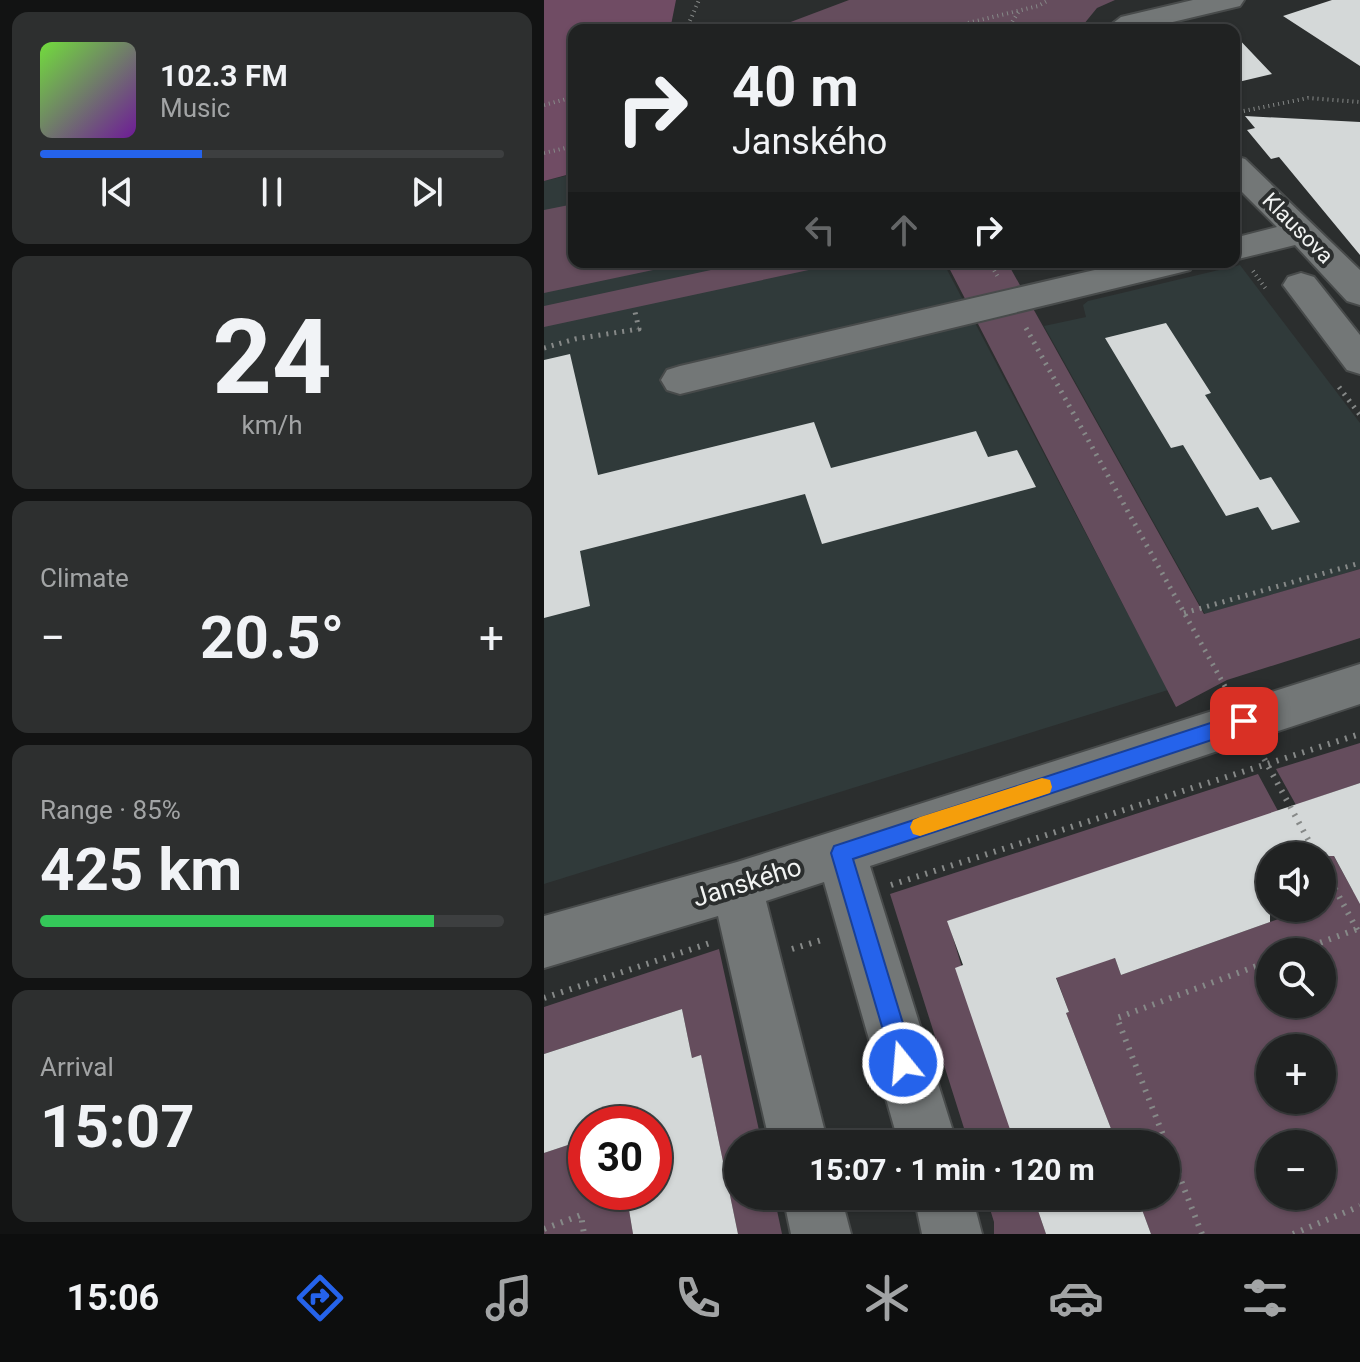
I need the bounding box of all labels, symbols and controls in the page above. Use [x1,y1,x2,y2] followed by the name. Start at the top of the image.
[732,54,859,120] text: 40 m
[600,56,704,160] icon: right
[160,58,288,93] text: 102.3 FM
[160,93,230,123] text: Music
[732,121,887,163] text: Janského
[95,170,139,214] icon: previous
[250,170,294,214] icon: pause
[405,170,449,214] icon: next
[1258,188,1338,268] street label: Klausova
[798,208,842,252] icon: left
[882,208,926,252] icon: ahead
[966,208,1010,252] icon: right
[212,297,332,418] text: 24
[241,410,303,440] text: km/h
[40,563,129,593] text: Climate
[200,602,344,673] text: 20.5°
[40,612,65,664] text: −
[479,612,504,664] text: +
[1210,687,1278,755] pin
[1222,699,1266,743] icon: arrive
[40,795,181,825] text: Range · 85%
[40,834,242,905] text: 425 km
[1256,842,1336,1210] map controls
[1256,842,1336,922] button: sound
[689,851,805,913] street label: Janského
[1256,938,1336,1018] button: search
[861,1021,945,1105] position arrow
[1256,1034,1336,1114] button: +
[40,1052,114,1082] text: Arrival
[40,1091,195,1162] text: 15:07
[568,1106,672,1210] speed limit sign: 30
[1256,1130,1336,1210] button: −
[809,1152,1095,1187] text: 15:07 · 1 min · 120 m
[292,1270,348,1326] icon: directions
[481,1270,537,1326] icon: music
[670,1270,726,1326] icon: phone
[859,1270,915,1326] icon: climate
[1048,1270,1104,1326] icon: car
[1237,1270,1293,1326] icon: filters
[67,1277,159,1319] text: 15:06

